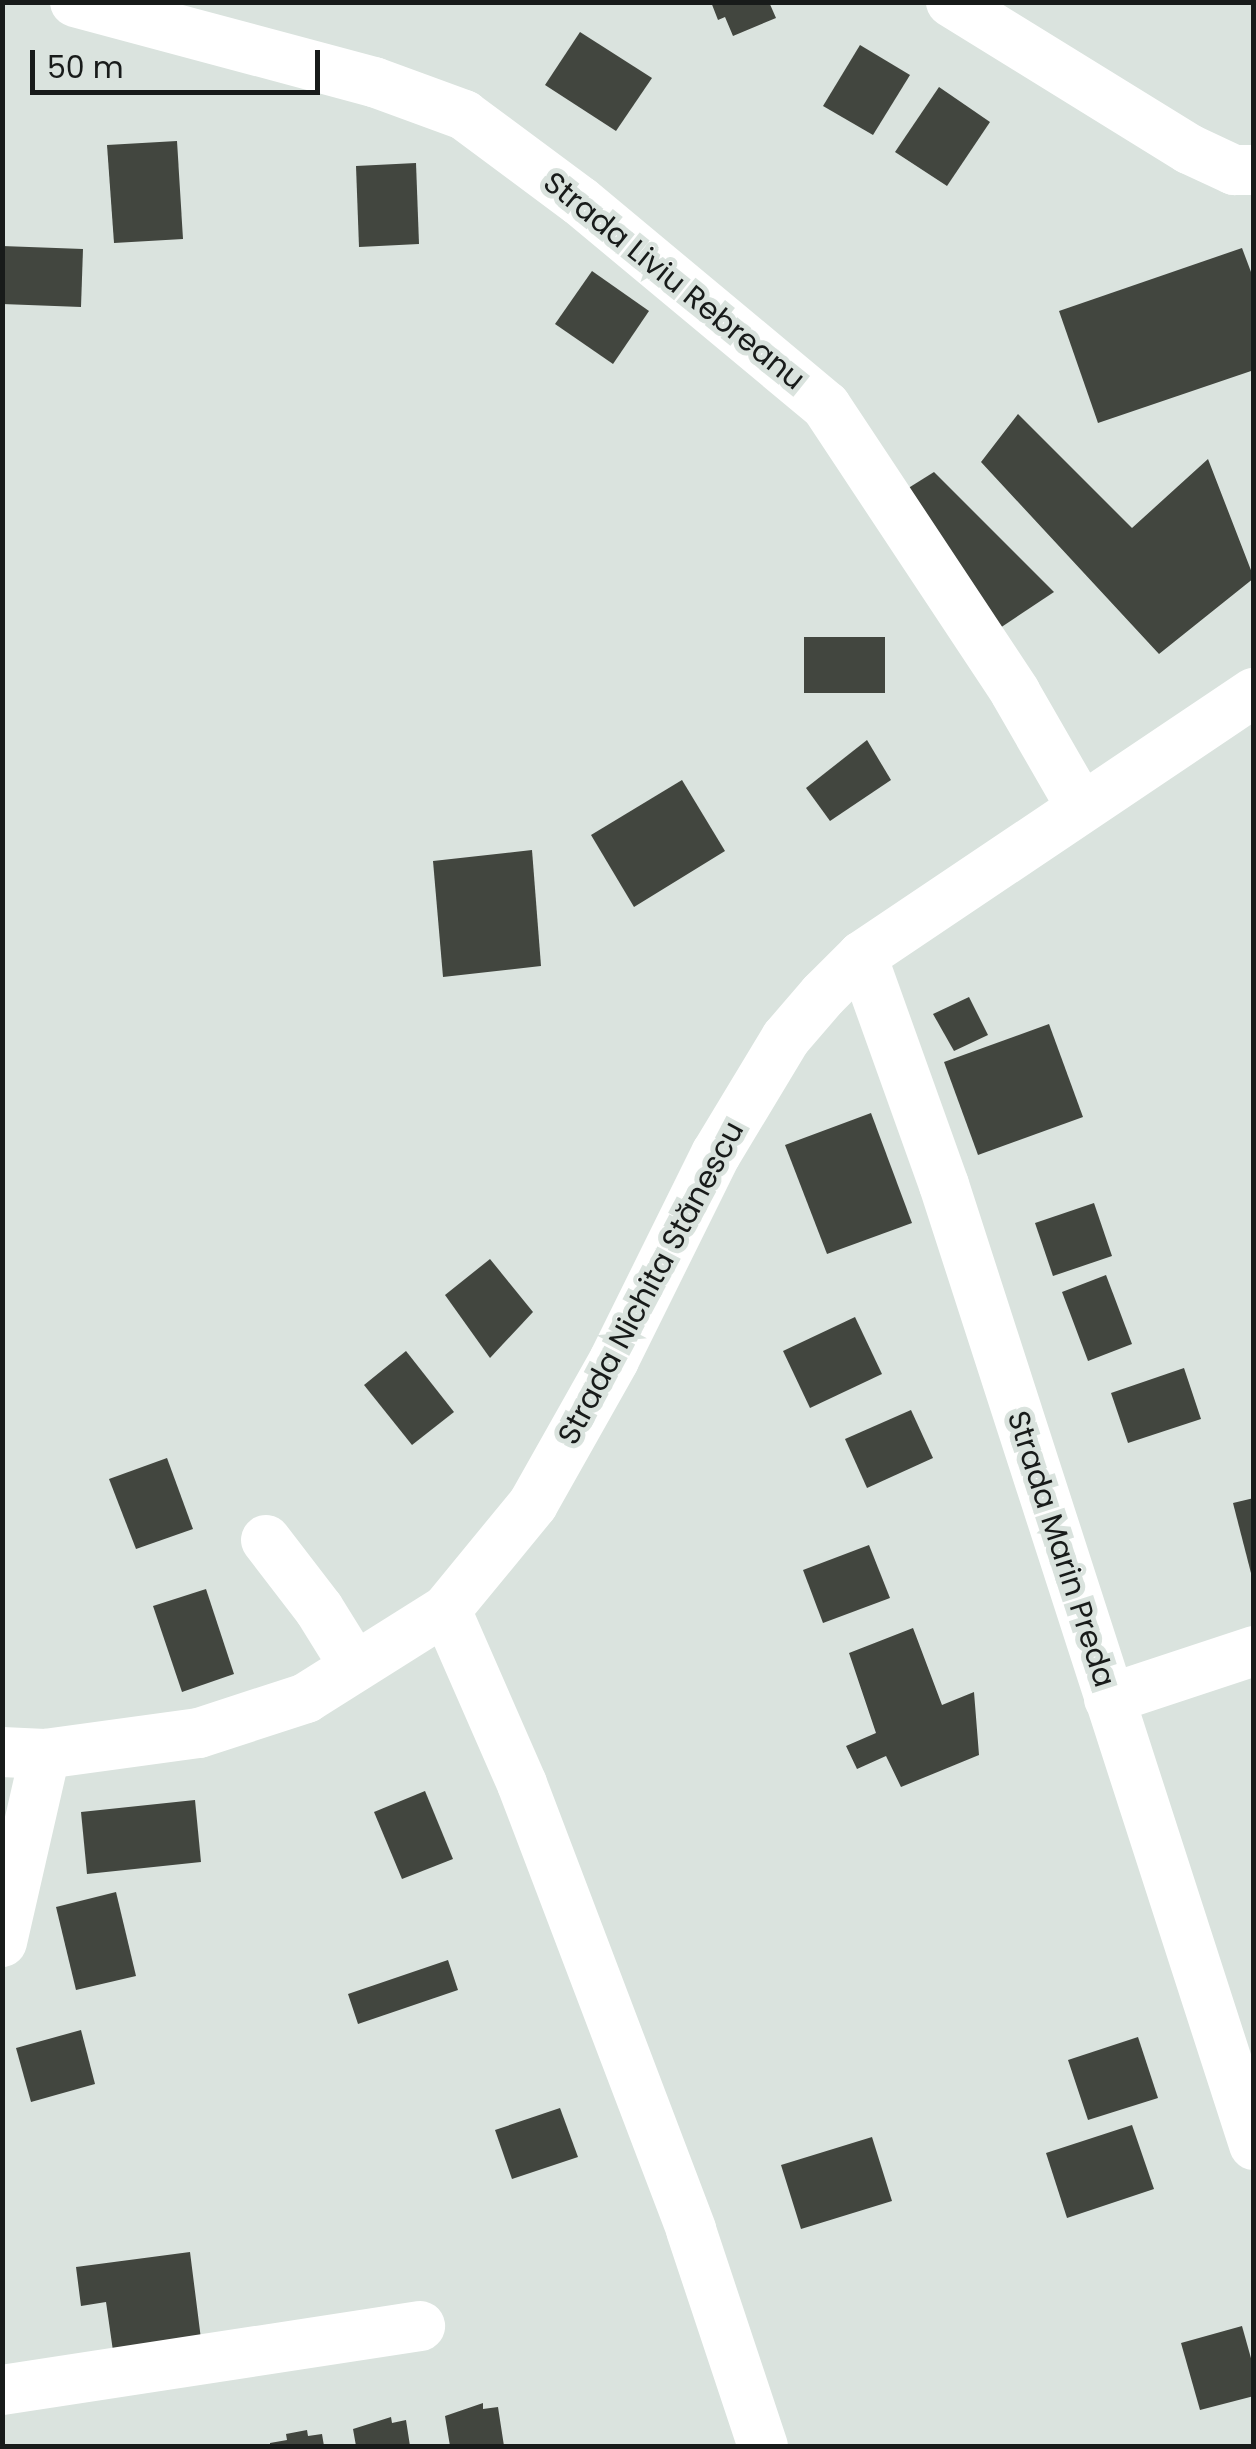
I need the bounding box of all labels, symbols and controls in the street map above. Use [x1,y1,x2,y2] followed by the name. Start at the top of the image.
[35,30,325,92] scale bar
[47,46,124,89] text: 50 m
[536,164,812,398] street label: Strada Liviu Rebreanu
[550,1115,752,1451] street label: Strada Nichita Stănescu
[999,1406,1123,1692] street label: Strada Marin Preda

